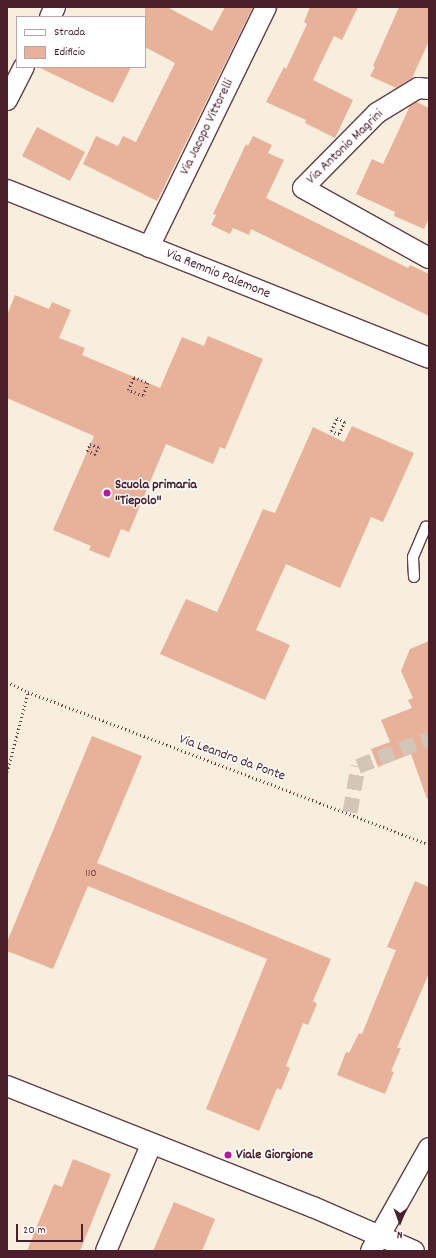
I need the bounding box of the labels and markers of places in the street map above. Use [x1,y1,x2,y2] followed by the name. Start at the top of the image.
[115,477,197,510] place label: Scuola primaria "Tiepolo"
[102,488,112,498] marker: Scuola primaria "Tiepolo"
[236,1147,313,1163] place label: Viale Giorgione
[223,1150,233,1160] marker: Viale Giorgione

